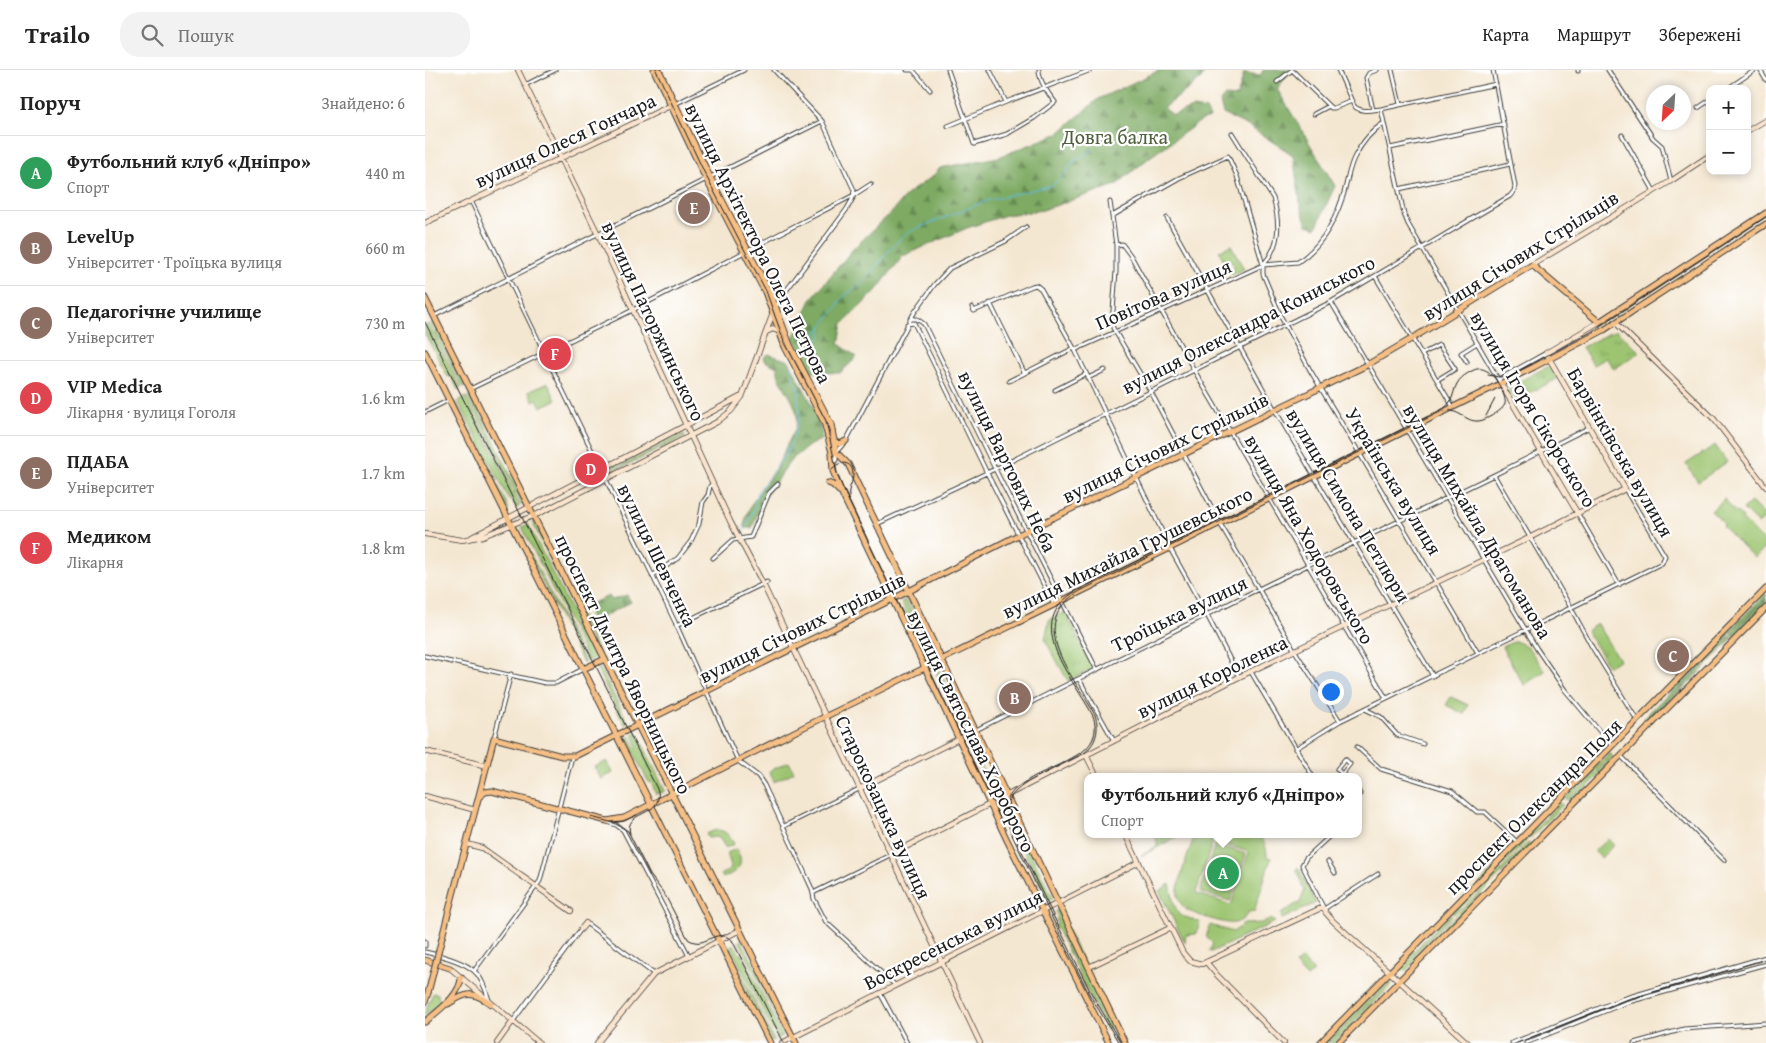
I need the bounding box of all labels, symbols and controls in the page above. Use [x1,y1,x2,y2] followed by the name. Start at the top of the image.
[120,12,470,57] search box
[25,17,90,52] text: Trailo
[138,21,166,49] icon: search
[178,21,234,49] text: Пошук
[1483,21,1529,48] text: Карта
[1557,21,1631,48] text: Маршрут
[1659,21,1741,48] text: Збережені
[470,85,661,195] street label: вулиця Олеся Гончара
[1646,85,1691,130] north arrow
[1706,85,1751,175] map controls
[1706,85,1751,130] button: +
[20,87,81,118] text: Поруч
[322,91,405,115] text: Знайдено: 6
[678,98,840,389] street label: вулиця Архітектора Олега Петрова
[1061,122,1168,151] park label: Довга балка
[1706,130,1751,175] button: −
[67,147,311,175] text: Футбольний клуб «Дніпро»
[31,161,41,185] text: A
[365,161,405,185] text: 440 m
[67,175,109,199] text: Спорт
[1416,183,1624,327] street label: вулиця Січових Стрільців
[678,189,710,227] pin: E
[595,216,713,426] street label: вулиця Паторжинського
[67,222,134,250] text: LevelUp
[31,236,41,260] text: B
[365,236,405,260] text: 660 m
[1116,247,1380,401] street label: вулиця Олександра Кониського
[67,250,282,274] text: Університет · Троїцька вулиця
[1090,251,1236,337] street label: Повітова вулиця
[67,297,262,325] text: Педагогічне училище
[1464,305,1604,513] street label: вулиця Ігоря Сікорського
[31,311,41,335] text: C
[365,311,405,335] text: 730 m
[67,325,154,349] text: Університет
[539,335,571,373] pin: F
[1561,362,1681,542] street label: Барвінківська вулиця
[951,365,1065,557] street label: вулиця Вартових Неба
[67,372,162,400] text: VIP Medica
[1057,384,1273,510] street label: вулиця Січових Стрільців
[31,386,41,410] text: D
[361,386,405,410] text: 1.6 km
[1396,398,1560,644] street label: вулиця Михайла Драгоманова
[67,400,236,424] text: Лікарня · вулиця Гоголя
[1338,402,1450,560] street label: Українська вулиця
[1279,403,1419,608] street label: вулиця Симона Петлюри
[1238,429,1382,649] street label: вулиця Яна Ходоровського
[67,447,129,475] text: ПДАБА
[575,450,607,488] pin: D
[32,461,40,485] text: E
[361,461,405,485] text: 1.7 km
[67,475,154,499] text: Університет
[611,478,705,632] street label: вулиця Шевченка
[997,479,1257,625] street label: вулиця Михайла Грушевського
[67,522,151,550] text: Медиком
[548,529,700,799] street label: проспект Дмитра Яворницького
[32,536,40,560] text: F
[361,536,405,560] text: 1.8 km
[67,550,124,574] text: Лікарня
[694,564,910,690] street label: вулиця Січових Стрільців
[1106,568,1252,658] street label: Троїцька вулиця
[901,605,1043,857] street label: вулиця Святослава Хороброго
[1132,627,1293,725] street label: вулиця Короленка
[1657,637,1689,675] pin: C
[999,679,1031,717] pin: B
[1318,679,1344,705] your location
[829,710,939,904] street label: Старокозацька вулиця
[1438,711,1628,901] street label: проспект Олександра Поля
[1084,773,1362,838] popup
[1101,780,1345,808] text: Футбольний клуб «Дніпро»
[1101,808,1143,832] text: Спорт
[1207,854,1239,892] pin: A
[858,881,1048,997] street label: Воскресенська вулиця

